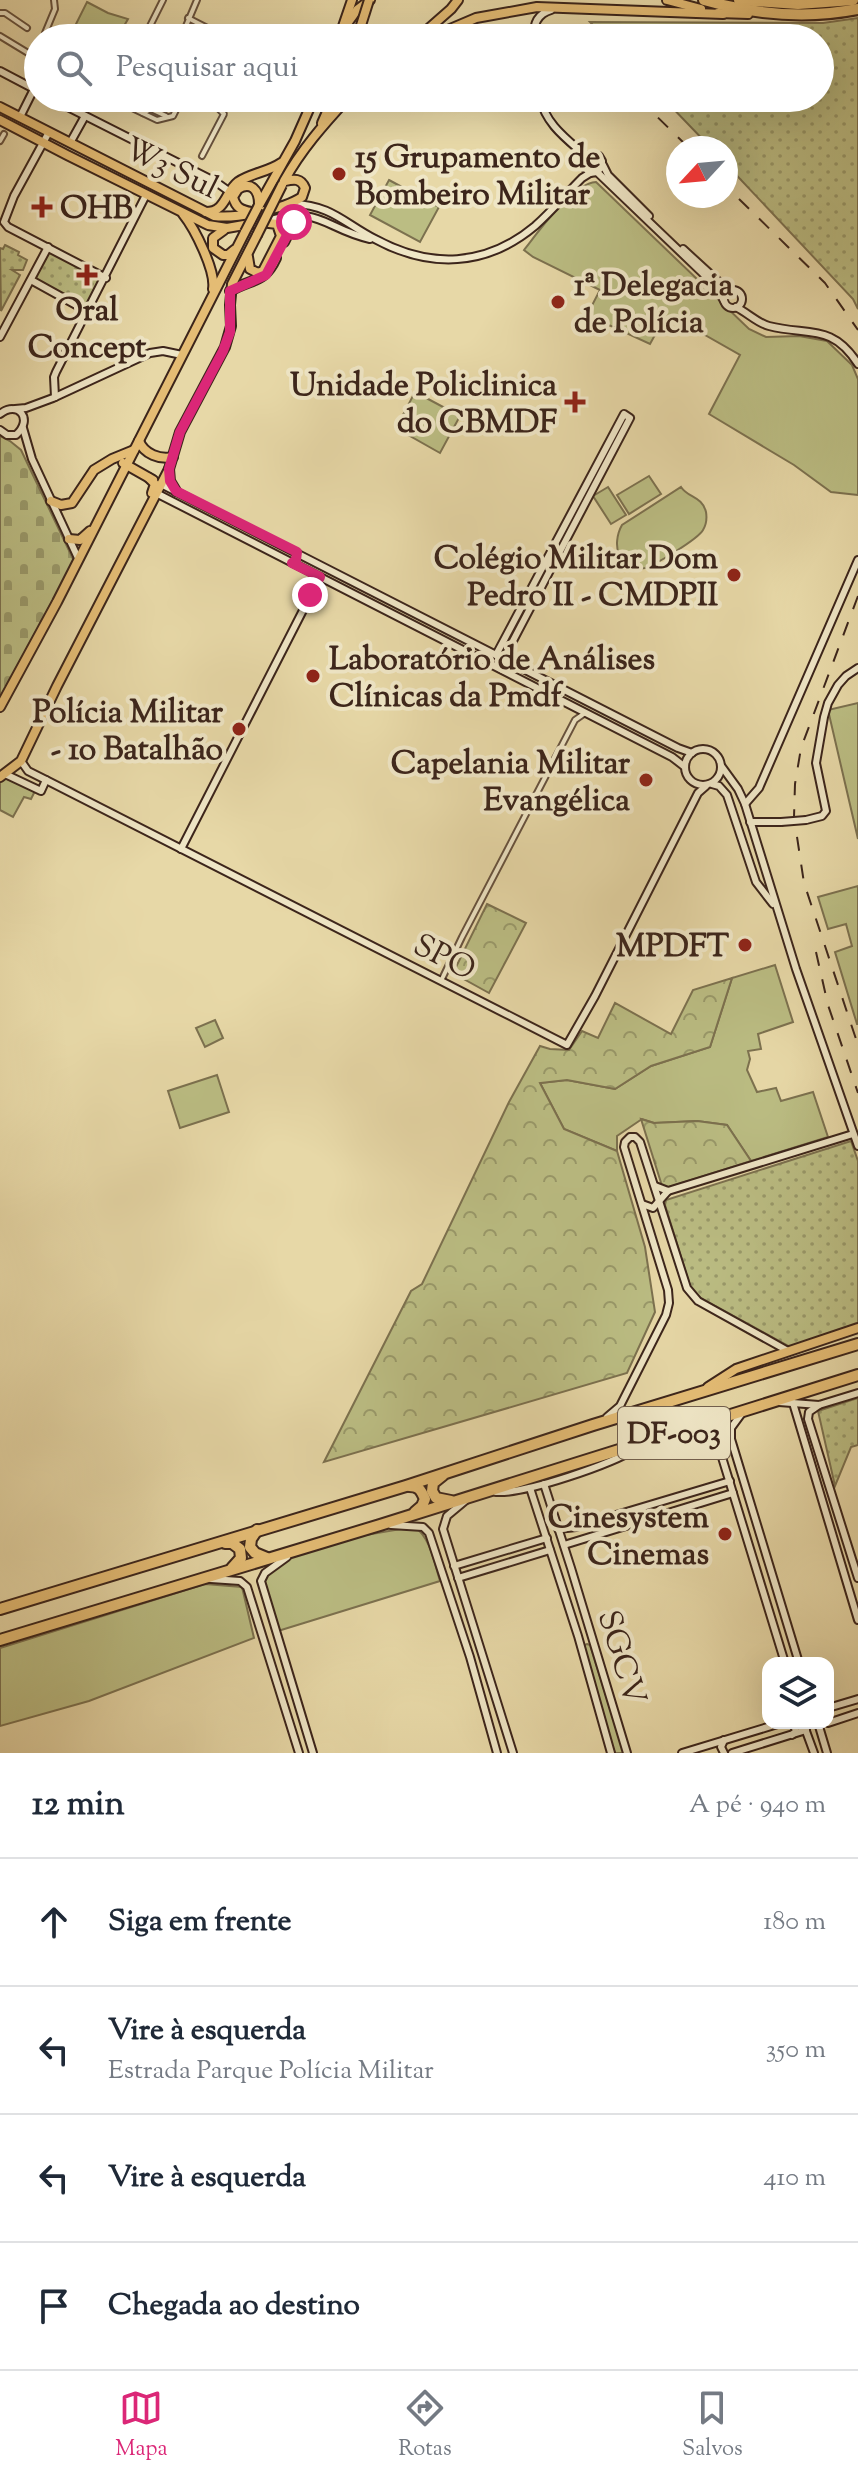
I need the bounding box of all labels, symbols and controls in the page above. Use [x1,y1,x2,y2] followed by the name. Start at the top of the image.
[24,24,834,112] search box
[52,46,96,90] icon: search
[116,47,298,90] text: Pesquisar aqui
[116,127,226,212] street label: W3 Sul
[355,136,600,219] place label: 15 Grupamento de Bombeiro Militar
[666,136,738,208] north arrow
[330,165,348,183] marker: 15 Grupamento de Bombeiro Militar
[60,187,133,233] place label: OHB
[31,196,53,218] marker: OHB
[276,204,312,240] route start
[76,264,98,286] marker: Oral Concept
[574,264,733,347] place label: 1ª Delegacia de Polícia
[28,289,146,372] place label: Oral Concept
[549,293,567,311] marker: 1ª Delegacia de Polícia
[290,364,557,447] place label: Unidade Policlinica do CBMDF
[564,391,586,413] marker: Unidade Policlinica do CBMDF
[434,537,719,620] place label: Colégio Militar Dom Pedro II - CMDPII
[725,566,743,584] marker: Colégio Militar Dom Pedro II - CMDPII
[292,577,328,613] route end
[329,638,655,721] place label: Laboratório de Análises Clínicas da Pmdf
[304,667,322,685] marker: Laboratório de Análises Clínicas da Pmdf
[32,691,224,774] place label: Polícia Militar - 1o Batalhão
[230,720,248,738] marker: Polícia Militar - 1o Batalhão
[391,742,631,825] place label: Capelania Militar Evangélica
[637,771,655,789] marker: Capelania Militar Evangélica
[404,924,483,994] street label: SPO
[616,925,729,971] place label: MPDFT
[736,936,754,954] marker: MPDFT
[618,1407,730,1459] road number: DF-003
[548,1496,710,1579] place label: Cinesystem Cinemas
[716,1525,734,1543] marker: Cinesystem Cinemas
[584,1605,656,1711] street label: SGCV
[762,1657,834,1729] map controls
[762,1657,834,1729] button: layers
[32,1781,125,1830] text: 12 min
[689,1787,826,1824] text: A pé · 940 m
[32,1900,76,1944] icon: ahead
[108,1901,292,1944] text: Siga em frente
[763,1904,826,1941] text: 180 m
[108,2010,306,2053] text: Vire à esquerda
[32,2028,76,2072] icon: left
[766,2032,826,2069] text: 350 m
[108,2053,434,2090] text: Estrada Parque Polícia Militar
[32,2156,76,2200] icon: left
[108,2157,306,2200] text: Vire à esquerda
[764,2160,826,2197] text: 410 m
[32,2284,76,2328] icon: arrive
[108,2285,360,2328] text: Chegada ao destino
[115,2386,168,2466] tab: Mapa
[398,2386,452,2466] tab: Rotas
[682,2386,743,2466] tab: Salvos

